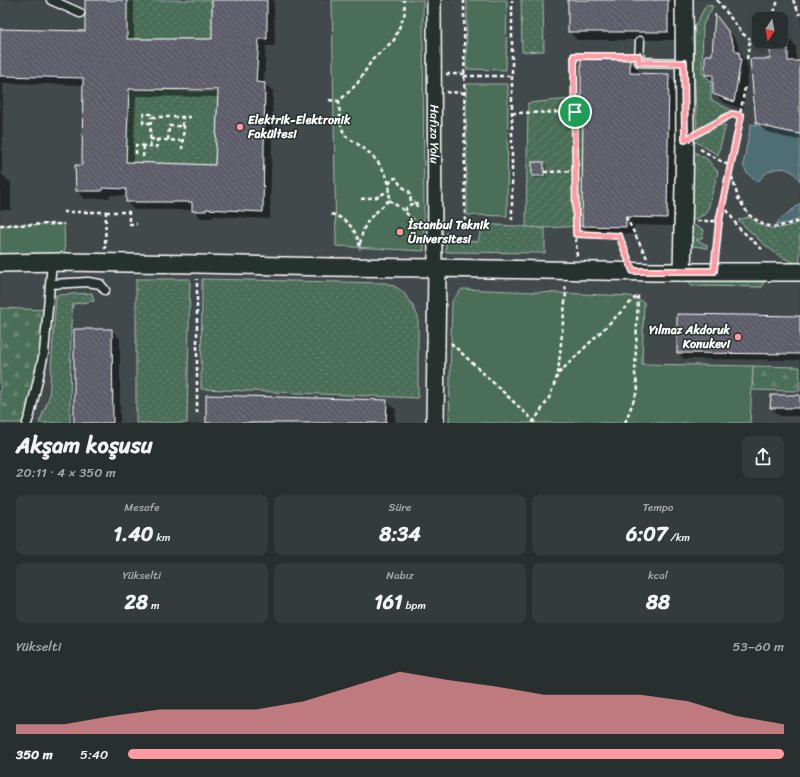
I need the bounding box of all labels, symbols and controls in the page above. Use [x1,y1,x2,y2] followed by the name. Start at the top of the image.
[752,12,788,48] north arrow
[752,12,788,48] map controls
[558,95,592,129] pin
[564,101,586,123] icon: arrive
[423,104,446,164] street label: Hafıza Yolu
[247,109,351,145] place label: Elektrik-Elektronik Fakültesi
[235,122,245,132] marker: Elektrik-Elektronik Fakültesi
[407,214,490,250] place label: İstanbul Teknik Üniversitesi
[395,227,405,237] marker: İstanbul Teknik Üniversitesi
[649,319,731,355] place label: Yılmaz Akdoruk Konukevi
[733,332,743,342] marker: Yılmaz Akdoruk Konukevi
[16,426,153,465] text: Akşam koşusu
[742,436,784,478] button: share
[16,461,116,484] text: 20:11 · 4 × 350 m
[124,498,160,517] text: Mesafe
[389,498,411,517] text: Süre
[643,498,673,517] text: Tempo
[114,517,153,552] text: 1.40
[379,517,421,552] text: 8:34
[626,517,667,552] text: 6:07
[153,528,170,547] text: km
[667,528,690,547] text: /km
[123,566,161,585] text: Yükselti
[386,566,414,585] text: Nabız
[648,566,668,585] text: kcal
[125,585,148,620] text: 28
[374,585,403,620] text: 161
[646,585,670,620] text: 88
[148,596,159,615] text: m
[403,596,426,615] text: bpm
[16,635,61,658] text: Yükselti
[733,635,784,658] text: 53–60 m
[16,743,53,766] text: 350 m
[80,743,108,766] text: 5:40

